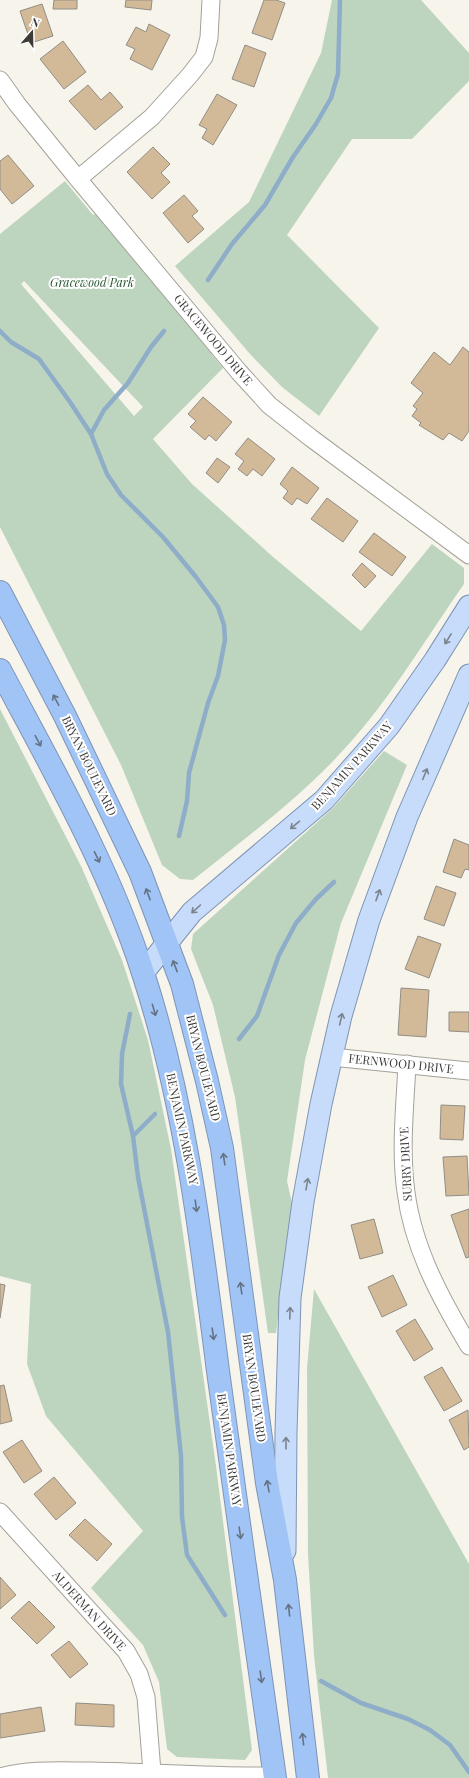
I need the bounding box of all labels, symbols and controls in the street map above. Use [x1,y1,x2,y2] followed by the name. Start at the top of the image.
[12,12,52,52] north arrow
[29,14,42,31] text: N
[50,274,134,290] park label: Gracewood Park
[171,290,257,388] street label: GRACEWOOD DRIVE
[444,633,452,645] one-way arrow
[52,694,60,706] one-way arrow
[59,713,121,818] street label: BRYAN BOULEVARD
[307,717,396,813] street label: BENJAMIN PARKWAY
[35,735,42,747] one-way arrow
[422,768,430,780] one-way arrow
[290,820,300,829] one-way arrow
[93,851,101,863] one-way arrow
[144,887,151,900] one-way arrow
[375,889,383,901] one-way arrow
[191,904,201,913] one-way arrow
[170,960,178,972] one-way arrow
[151,1004,158,1017] one-way arrow
[183,1013,225,1123] street label: BRYAN BOULEVARD
[337,1013,345,1026] one-way arrow
[348,1050,455,1076] street label: FERNWOOD DRIVE
[163,1071,203,1187] street label: BENJAMIN PARKWAY
[395,1126,415,1202] street label: SURRY DRIVE
[220,1153,228,1166] one-way arrow
[303,1178,311,1191] one-way arrow
[192,1199,200,1212] one-way arrow
[237,1282,245,1295] one-way arrow
[286,1307,294,1320] one-way arrow
[210,1328,217,1341] one-way arrow
[239,1333,271,1443] street label: BRYAN BOULEVARD
[214,1392,246,1508] street label: BENJAMIN PARKWAY
[282,1437,290,1450] one-way arrow
[264,1480,272,1493] one-way arrow
[236,1526,244,1539] one-way arrow
[49,1566,130,1654] street label: ALDERMAN DRIVE
[285,1603,292,1616] one-way arrow
[257,1670,265,1683] one-way arrow
[299,1733,307,1746] one-way arrow

